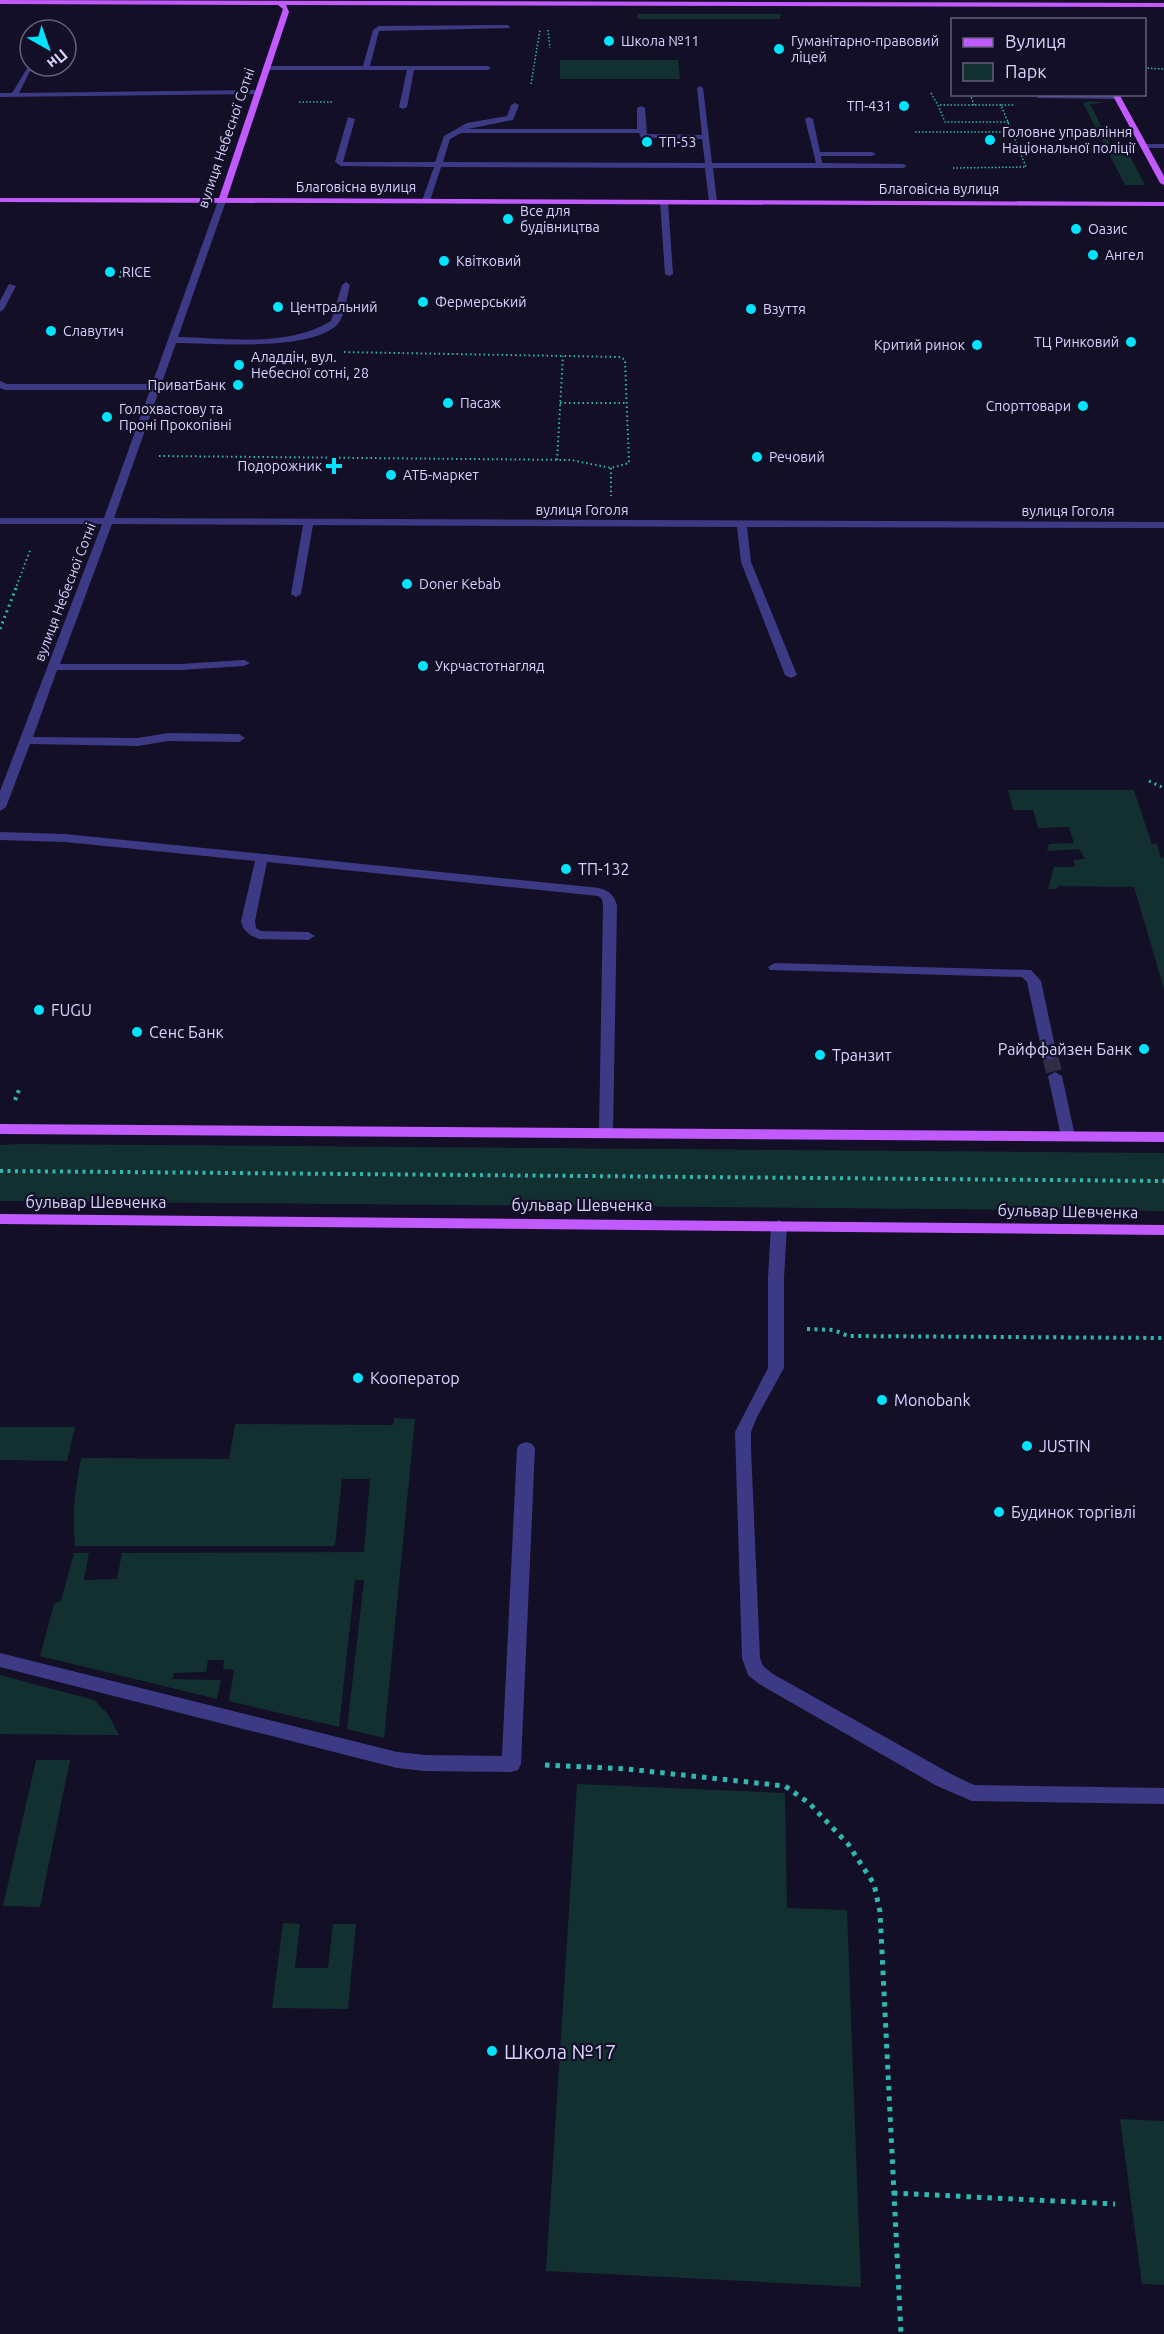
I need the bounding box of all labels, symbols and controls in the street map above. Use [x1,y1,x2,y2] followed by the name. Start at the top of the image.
[18,18,78,78] north arrow
[951,18,1146,96] legend
[1005,31,1066,51] text: Вулиця
[621,33,700,49] place label: Школа №11
[791,33,939,65] place label: Гуманітарно-правовий ліцей
[602,34,616,48] marker: Школа №11
[772,42,786,56] marker: Гуманітарно-правовий ліцей
[44,46,71,73] text: Пн
[1005,61,1046,81] text: Парк
[195,66,257,210] street label: вулиця Небесної Сотні
[847,98,892,114] place label: ТП-431
[897,99,911,113] marker: ТП-431
[1002,124,1136,156] place label: Головне управління Національної поліції
[983,133,997,147] marker: Головне управління Національної поліції
[659,134,696,150] place label: ТП-53
[640,135,654,149] marker: ТП-53
[296,179,416,195] street label: Благовісна вулиця
[879,181,999,197] street label: Благовісна вулиця
[520,203,600,235] place label: Все для будівництва
[501,212,515,226] marker: Все для будівництва
[1088,221,1128,237] place label: Оазис
[1069,222,1083,236] marker: Оазис
[1105,247,1144,263] place label: Ангел
[1086,248,1100,262] marker: Ангел
[456,253,521,269] place label: Квітковий
[437,254,451,268] marker: Квітковий
[122,264,151,280] place label: RICE
[103,265,117,279] marker: RICE
[435,294,527,310] place label: Фермерський
[416,295,430,309] marker: Фермерський
[290,299,378,315] place label: Центральний
[271,300,285,314] marker: Центральний
[763,301,806,317] place label: Взуття
[744,302,758,316] marker: Взуття
[63,323,124,339] place label: Славутич
[44,324,58,338] marker: Славутич
[1034,334,1119,350] place label: ТЦ Ринковий
[1124,335,1138,349] marker: ТЦ Ринковий
[874,337,965,353] place label: Критий ринок
[970,338,984,352] marker: Критий ринок
[251,349,369,381] place label: Аладдін, вул. Небесної сотні, 28
[232,358,246,372] marker: Аладдін, вул. Небесної сотні, 28
[148,377,226,393] place label: ПриватБанк
[231,378,245,392] marker: ПриватБанк
[460,395,502,411] place label: Пасаж
[441,396,455,410] marker: Пасаж
[986,398,1071,414] place label: Спорттовари
[1076,399,1090,413] marker: Спорттовари
[119,401,232,433] place label: Голохвастову та Проні Прокопівні
[100,410,114,424] marker: Голохвастову та Проні Прокопівні
[769,449,825,465] place label: Речовий
[750,450,764,464] marker: Речовий
[237,458,322,474] place label: Подорожник
[327,459,341,473] marker: Подорожник
[403,467,479,483] place label: АТБ-маркет
[384,468,398,482] marker: АТБ-маркет
[536,502,628,518] street label: вулиця Гоголя
[1022,503,1114,519] street label: вулиця Гоголя
[31,521,99,663] street label: вулиця Небесної Сотні
[419,576,501,592] place label: Doner Kebab
[400,577,414,591] marker: Doner Kebab
[435,658,545,674] place label: Укрчастотнагляд
[416,659,430,673] marker: Укрчастотнагляд
[578,860,630,878] place label: ТП-132
[559,862,573,876] marker: ТП-132
[51,1001,92,1019] place label: FUGU
[32,1003,46,1017] marker: FUGU
[149,1023,224,1041] place label: Сенс Банк
[130,1025,144,1039] marker: Сенс Банк
[998,1040,1132,1058] place label: Райффайзен Банк
[1137,1042,1151,1056] marker: Райффайзен Банк
[832,1046,892,1064] place label: Транзит
[813,1048,827,1062] marker: Транзит
[26,1193,166,1211] street label: бульвар Шевченка
[512,1196,652,1214] street label: бульвар Шевченка
[997,1201,1139,1221] street label: бульвар Шевченка
[370,1369,460,1387] place label: Кооператор
[351,1371,365,1385] marker: Кооператор
[894,1391,971,1409] place label: Monobank
[875,1393,889,1407] marker: Monobank
[1039,1437,1091,1455] place label: JUSTIN
[1020,1439,1034,1453] marker: JUSTIN
[1011,1503,1136,1521] place label: Будинок торгівлі
[992,1505,1006,1519] marker: Будинок торгівлі
[504,2040,616,2063] place label: Школа №17
[485,2044,499,2058] marker: Школа №17

